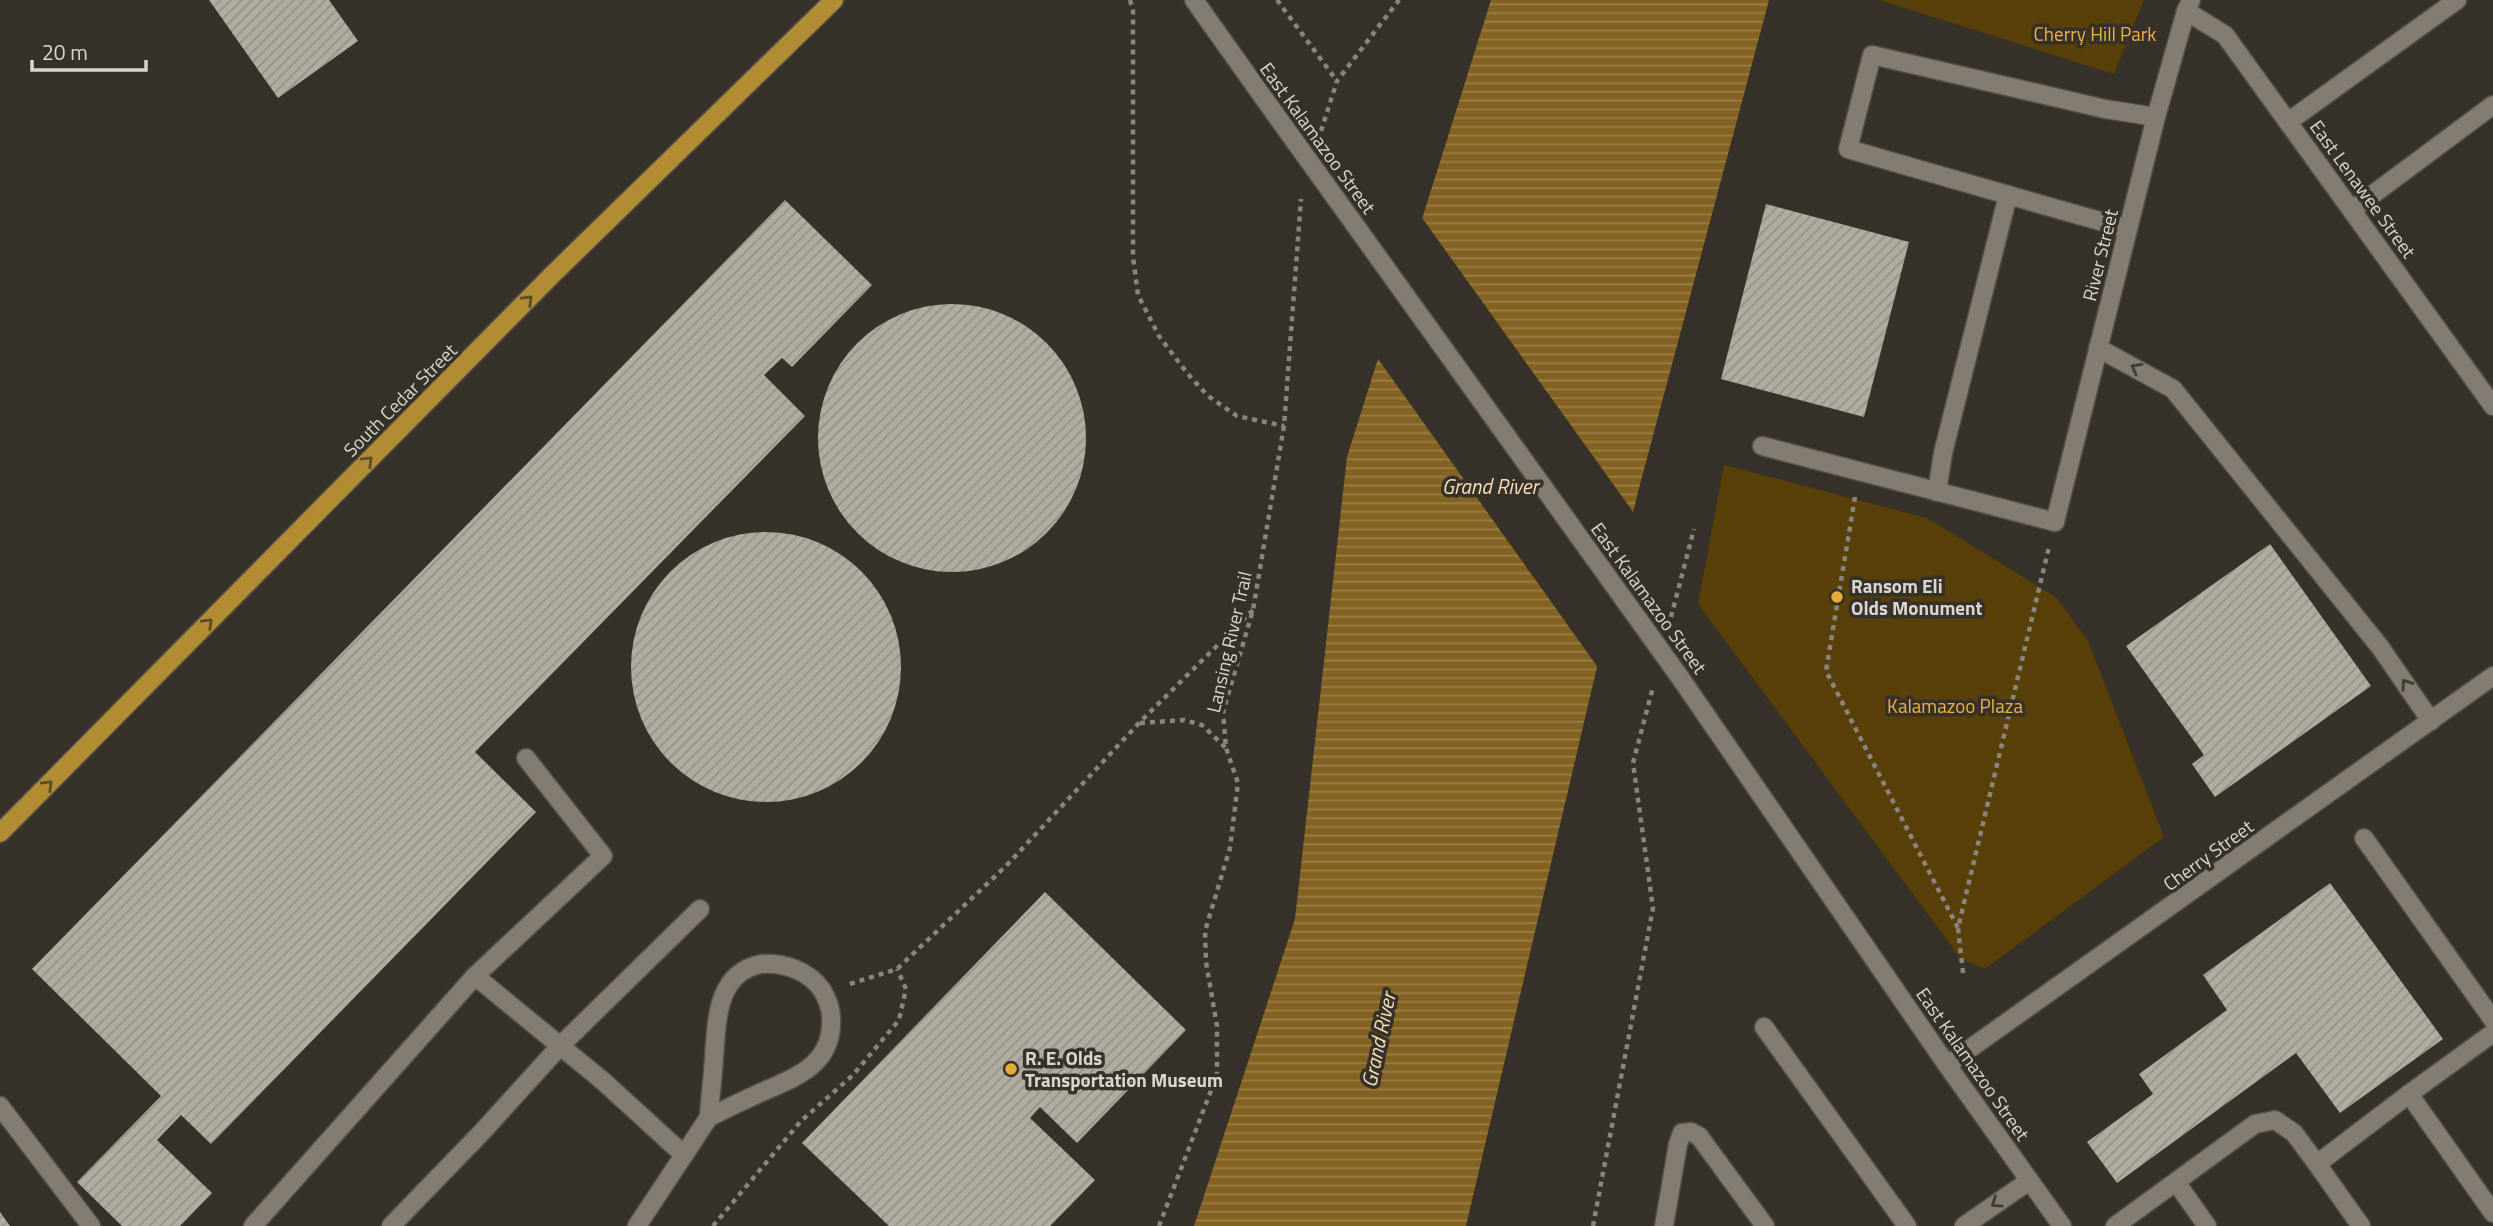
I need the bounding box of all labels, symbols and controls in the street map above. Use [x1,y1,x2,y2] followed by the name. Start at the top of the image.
[2034,19,2156,48] park label: Cherry Hill Park
[32,28,145,72] scale bar
[42,36,88,68] text: 20 m
[1253,56,1384,220] street label: East Kalamazoo Street
[2303,114,2424,264] street label: East Lenawee Street
[2074,205,2125,304] street label: River Street
[520,295,533,308] one-way arrow
[336,336,463,463] street label: South Cedar Street
[2131,363,2143,376] one-way arrow
[360,457,373,470] one-way arrow
[1442,470,1540,502] water label: Grand River
[1584,516,1715,680] street label: East Kalamazoo Street
[1198,568,1259,715] street label: Lansing River Trail
[1851,571,1983,622] place label: Ransom Eli Olds Monument
[1829,589,1845,605] marker: Ransom Eli Olds Monument
[200,619,212,631] one-way arrow
[2402,679,2414,692] one-way arrow
[1887,691,2023,720] park label: Kalamazoo Plaza
[40,781,52,793] one-way arrow
[2156,812,2259,897] street label: Cherry Street
[1910,981,2037,1146] street label: East Kalamazoo Street
[1352,987,1404,1090] water label: Grand River
[1025,1043,1223,1094] place label: R. E. Olds Transportation Museum
[1003,1061,1019,1077] marker: R. E. Olds Transportation Museum
[1991,1195,2004,1207] one-way arrow

